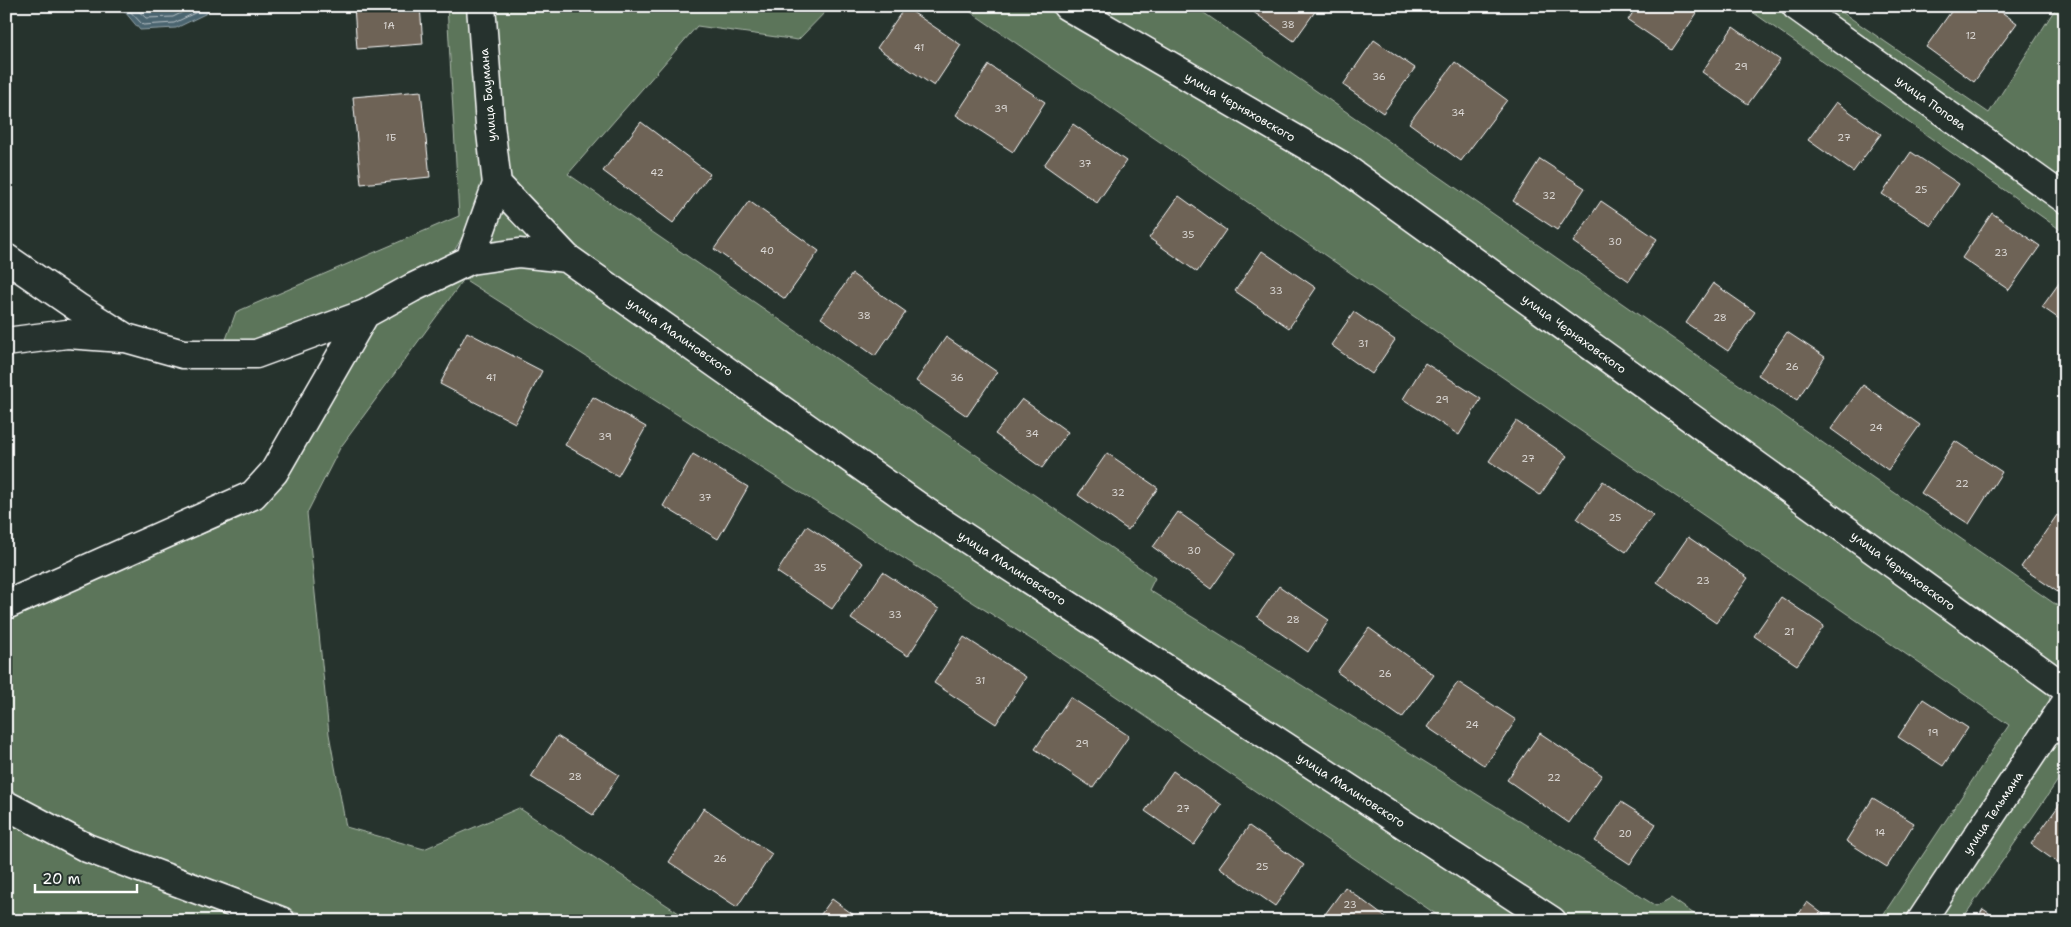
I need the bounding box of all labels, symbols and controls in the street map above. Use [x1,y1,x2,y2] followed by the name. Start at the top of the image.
[1281,18,1295,31] house number: 38
[383,19,395,32] house number: 1А
[1966,29,1976,42] house number: 12
[914,41,924,54] house number: 41
[476,47,500,142] street label: улица Баумана
[1734,60,1748,73] house number: 29
[1182,69,1298,145] street label: улица Черняховского
[1372,70,1386,83] house number: 36
[1893,72,1970,134] street label: улица Попова
[994,102,1008,115] house number: 39
[1451,106,1465,119] house number: 34
[386,131,396,144] house number: 1Б
[1837,131,1851,144] house number: 27
[1078,157,1092,170] house number: 37
[650,166,664,179] house number: 42
[1915,183,1927,196] house number: 25
[1542,189,1556,202] house number: 32
[1182,228,1194,241] house number: 35
[1608,235,1622,248] house number: 30
[760,244,774,257] house number: 40
[1994,246,2008,259] house number: 23
[1269,284,1283,297] house number: 33
[1519,291,1629,377] street label: улица Черняховского
[624,294,736,380] street label: улица Малиновского
[857,309,871,322] house number: 38
[1713,311,1727,324] house number: 28
[1358,337,1368,350] house number: 31
[1785,360,1799,373] house number: 26
[486,371,496,384] house number: 41
[950,371,964,384] house number: 36
[1435,393,1449,406] house number: 29
[1869,421,1883,434] house number: 24
[1025,427,1039,440] house number: 34
[598,430,612,443] house number: 39
[1521,452,1535,465] house number: 27
[1955,477,1969,490] house number: 22
[1111,486,1125,499] house number: 32
[698,491,712,504] house number: 37
[1609,511,1621,524] house number: 25
[955,527,1069,609] street label: улица Малиновского
[1848,528,1958,614] street label: улица Черняховского
[1187,544,1201,557] house number: 30
[814,561,826,574] house number: 35
[1696,574,1710,587] house number: 23
[888,608,902,621] house number: 33
[1286,613,1300,626] house number: 28
[1784,625,1794,638] house number: 21
[1378,667,1392,680] house number: 26
[975,674,985,687] house number: 31
[1465,718,1479,731] house number: 24
[1928,726,1938,739] house number: 19
[1075,737,1089,750] house number: 29
[1294,749,1408,831] street label: улица Малиновского
[1959,768,2027,858] street label: улица Тельмана
[568,770,582,783] house number: 28
[1547,771,1561,784] house number: 22
[1176,802,1190,815] house number: 27
[1875,826,1885,839] house number: 14
[1618,827,1632,840] house number: 20
[713,852,727,865] house number: 26
[1256,860,1268,873] house number: 25
[35,862,138,894] scale bar
[42,869,81,889] text: 20 m
[1343,898,1357,911] house number: 23

